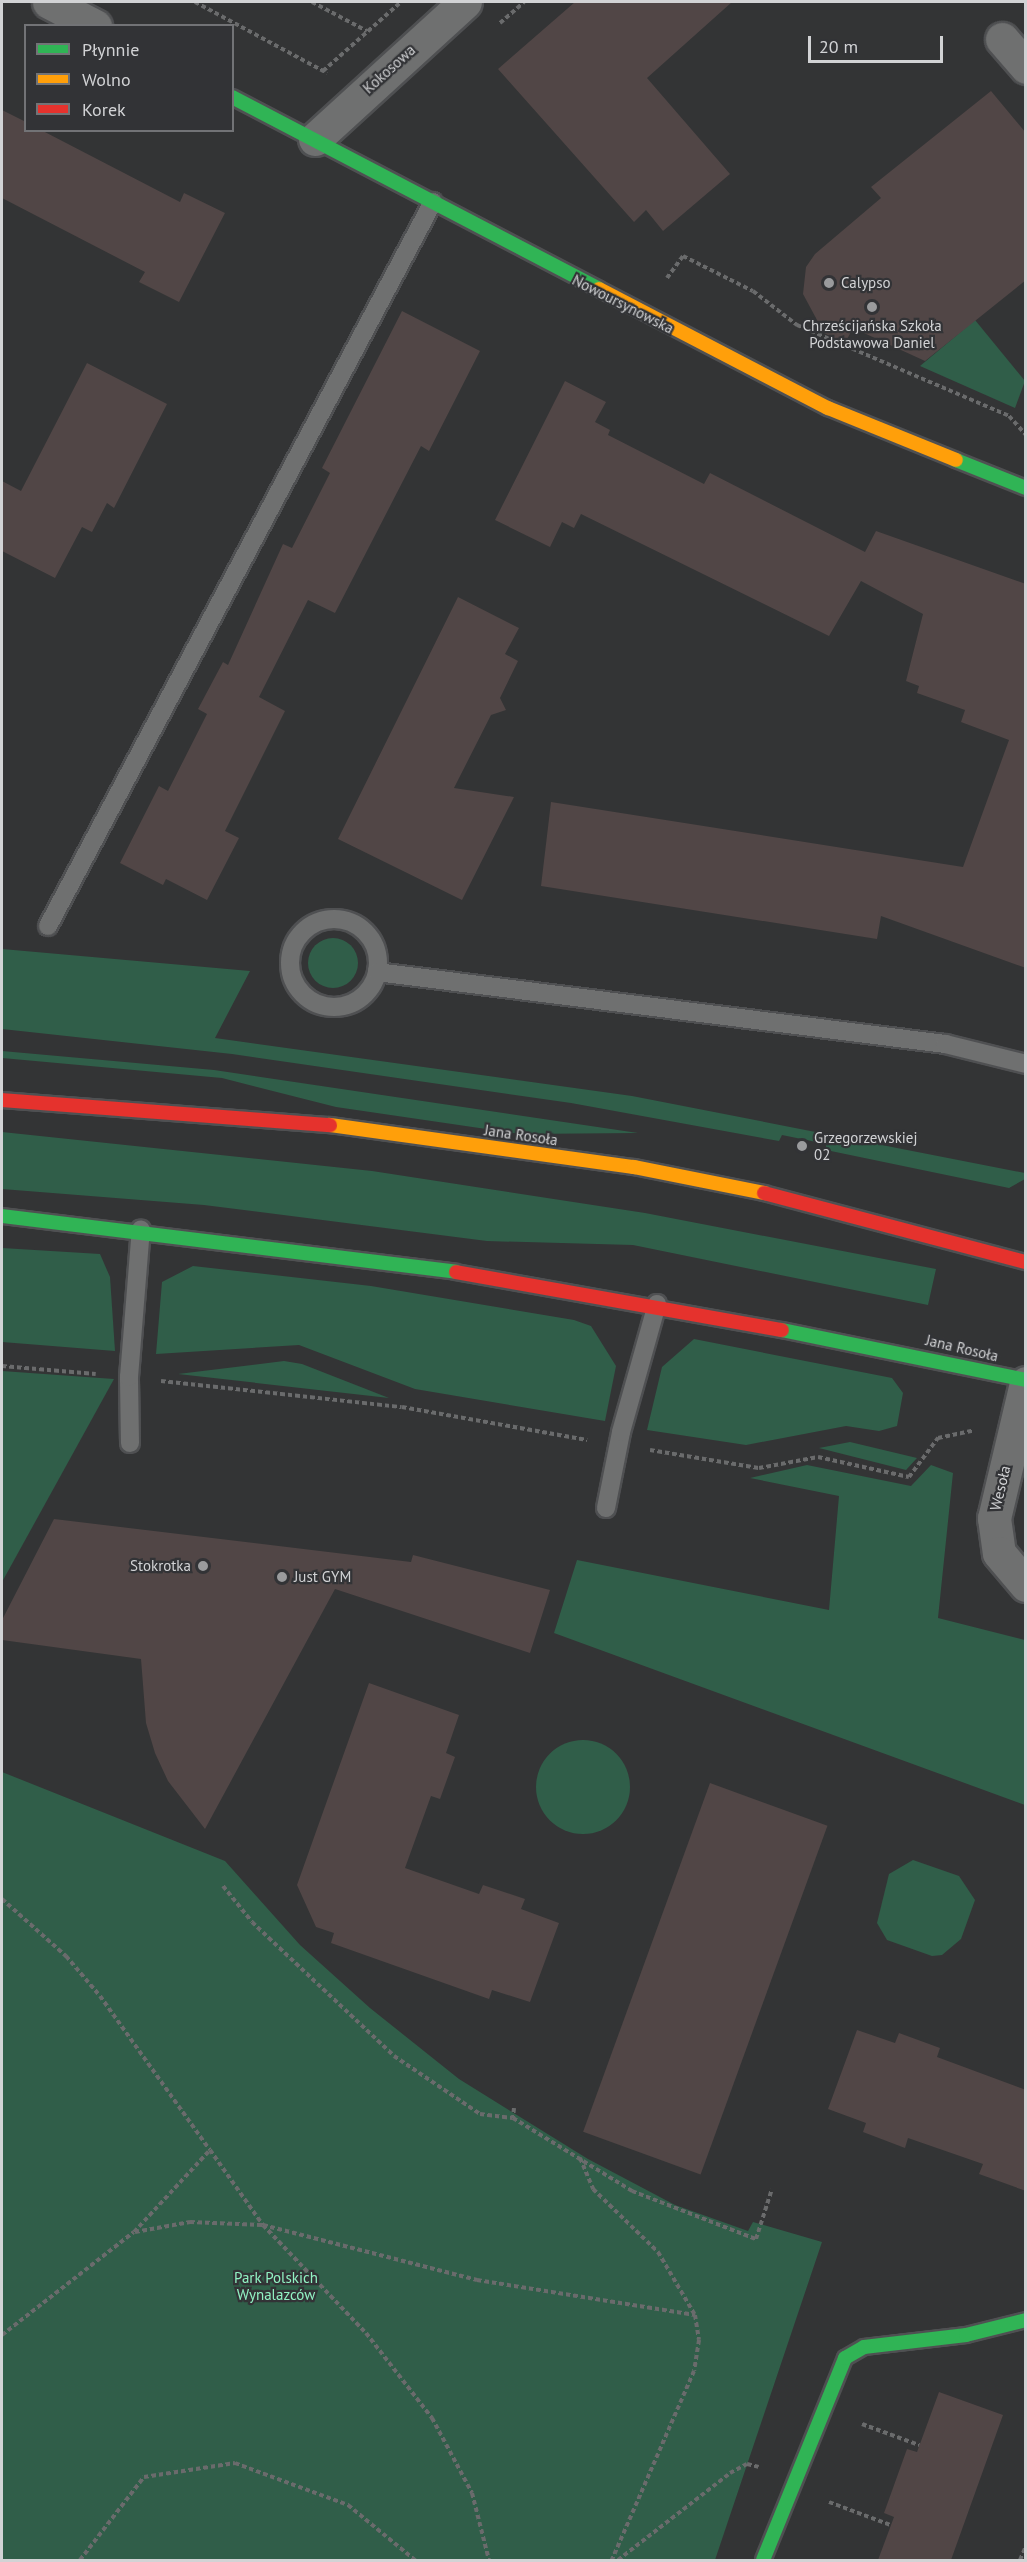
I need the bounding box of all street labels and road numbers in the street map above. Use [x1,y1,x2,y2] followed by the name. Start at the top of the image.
[359,41,419,97] street label: Kokosowa
[569,271,677,337] street label: Nowoursynowska
[483,1121,559,1149] street label: Jana Rosoła
[924,1331,1000,1365] street label: Jana Rosoła
[986,1464,1014,1512] street label: Wesoła

